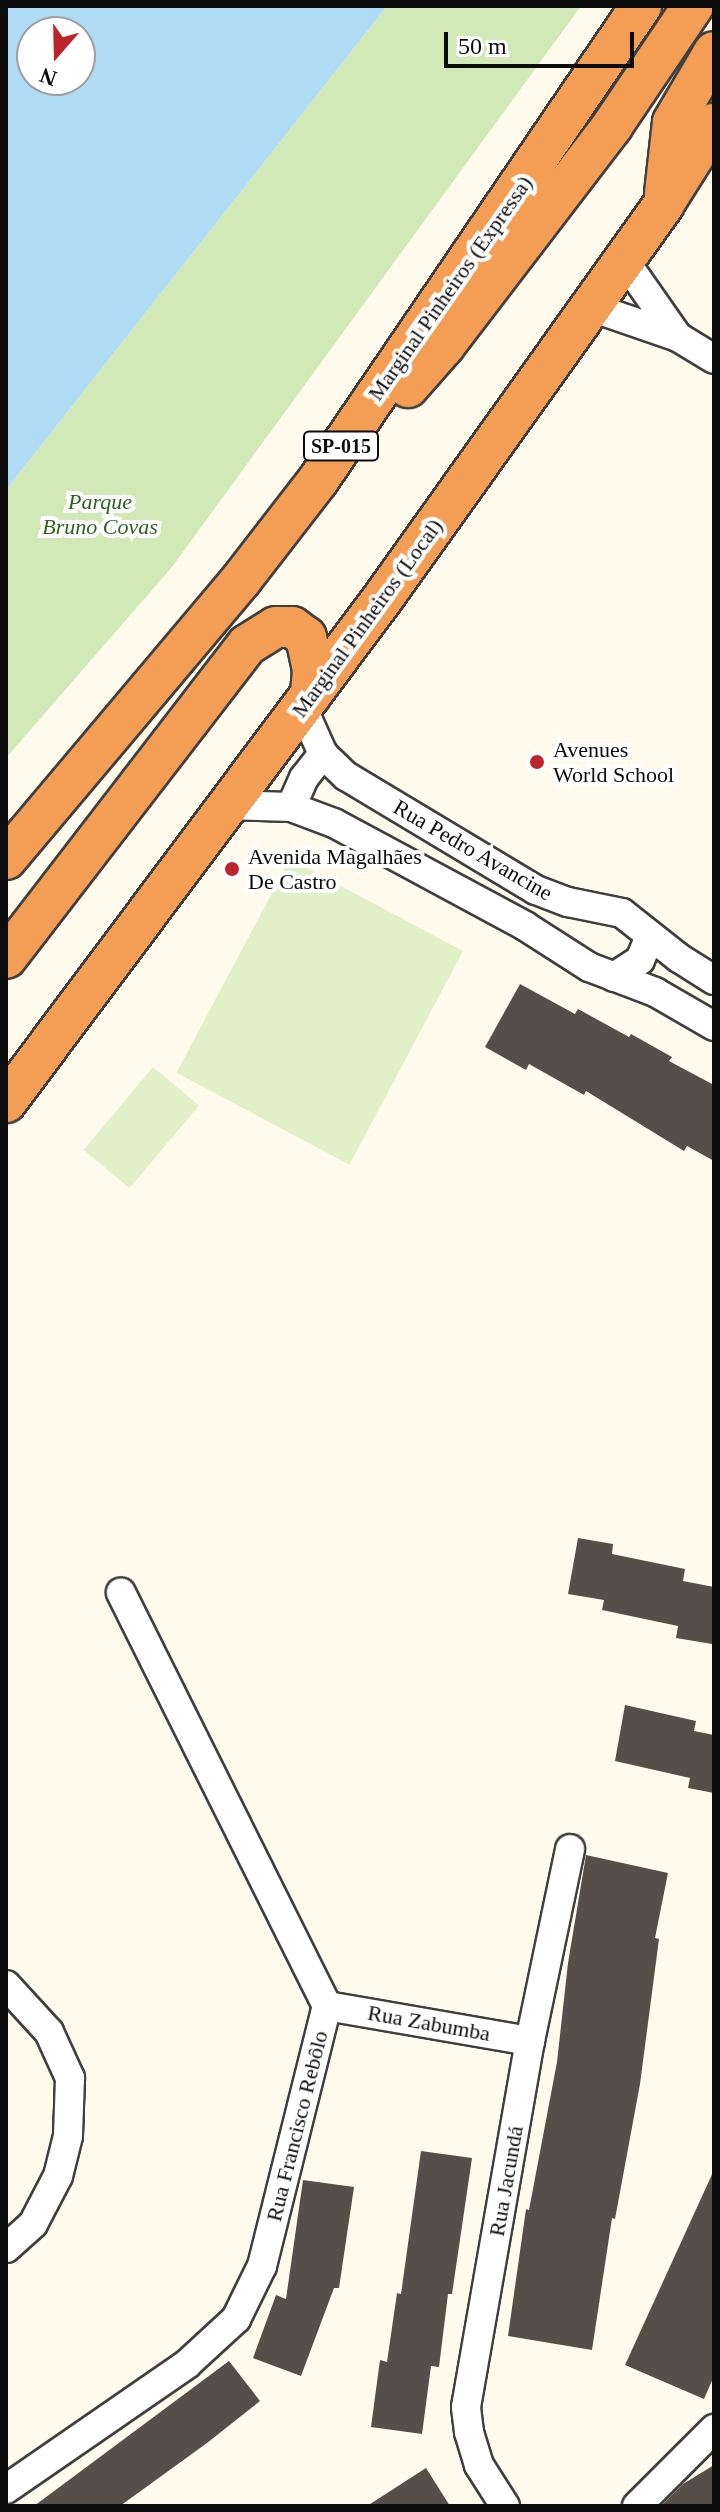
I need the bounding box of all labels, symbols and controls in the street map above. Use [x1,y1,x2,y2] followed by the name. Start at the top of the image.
[16,16,96,96] north arrow
[448,16,638,66] scale bar
[458,33,507,59] text: 50 m
[37,63,60,92] text: N
[362,170,538,406] street label: Marginal Pinheiros (Expressa)
[303,430,379,462] road number: SP-015
[42,488,158,540] park label: Parque Bruno Covas
[286,514,448,722] street label: Marginal Pinheiros (Local)
[553,736,674,788] place label: Avenues World School
[528,753,546,771] marker: Avenues World School
[388,793,558,907] street label: Rua Pedro Avancine
[248,843,422,894] place label: Avenida Magalhães De Castro
[223,860,241,878] marker: Avenida Magalhães De Castro
[366,1999,492,2047] street label: Rua Zabumba
[261,2028,333,2224] street label: Rua Francisco Rebôlo
[483,2124,529,2238] street label: Rua Jacundá

